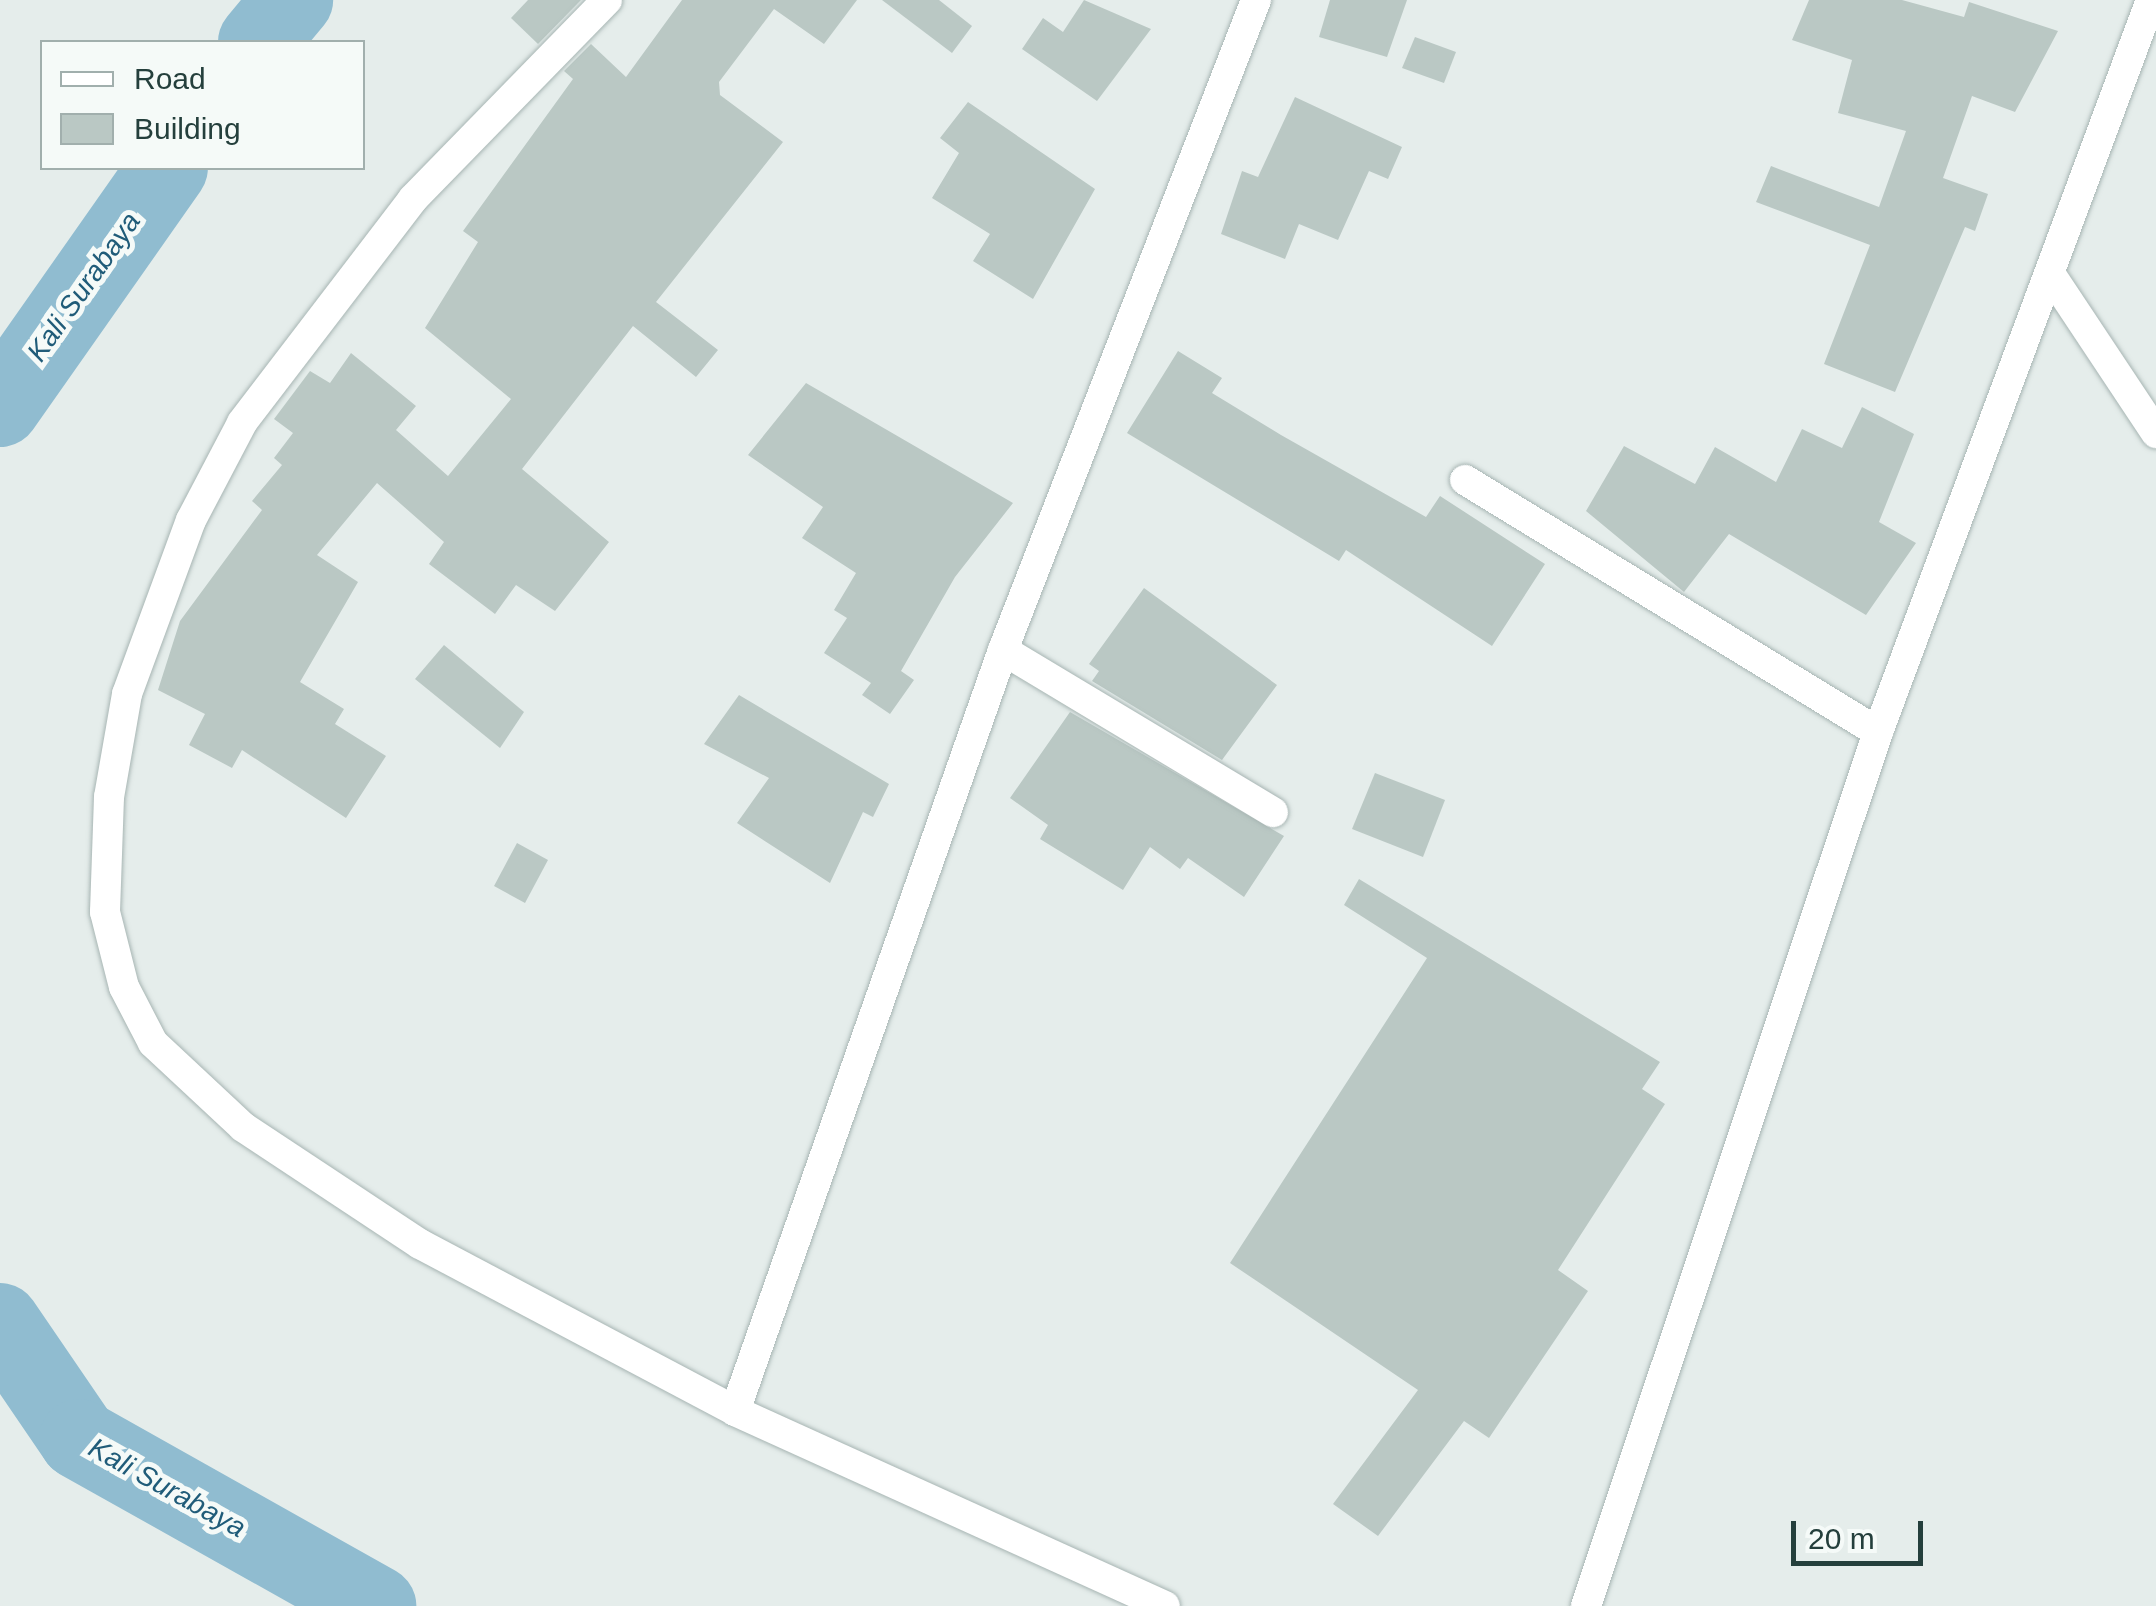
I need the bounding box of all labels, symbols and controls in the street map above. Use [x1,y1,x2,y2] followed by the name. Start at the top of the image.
[40,40,365,170] legend
[134,62,206,95] text: Road
[134,112,241,145] text: Building
[20,206,148,368] water label: Kali Surabaya
[83,1431,251,1545] water label: Kali Surabaya
[1796,1501,1928,1563] scale bar
[1808,1522,1875,1555] text: 20 m

